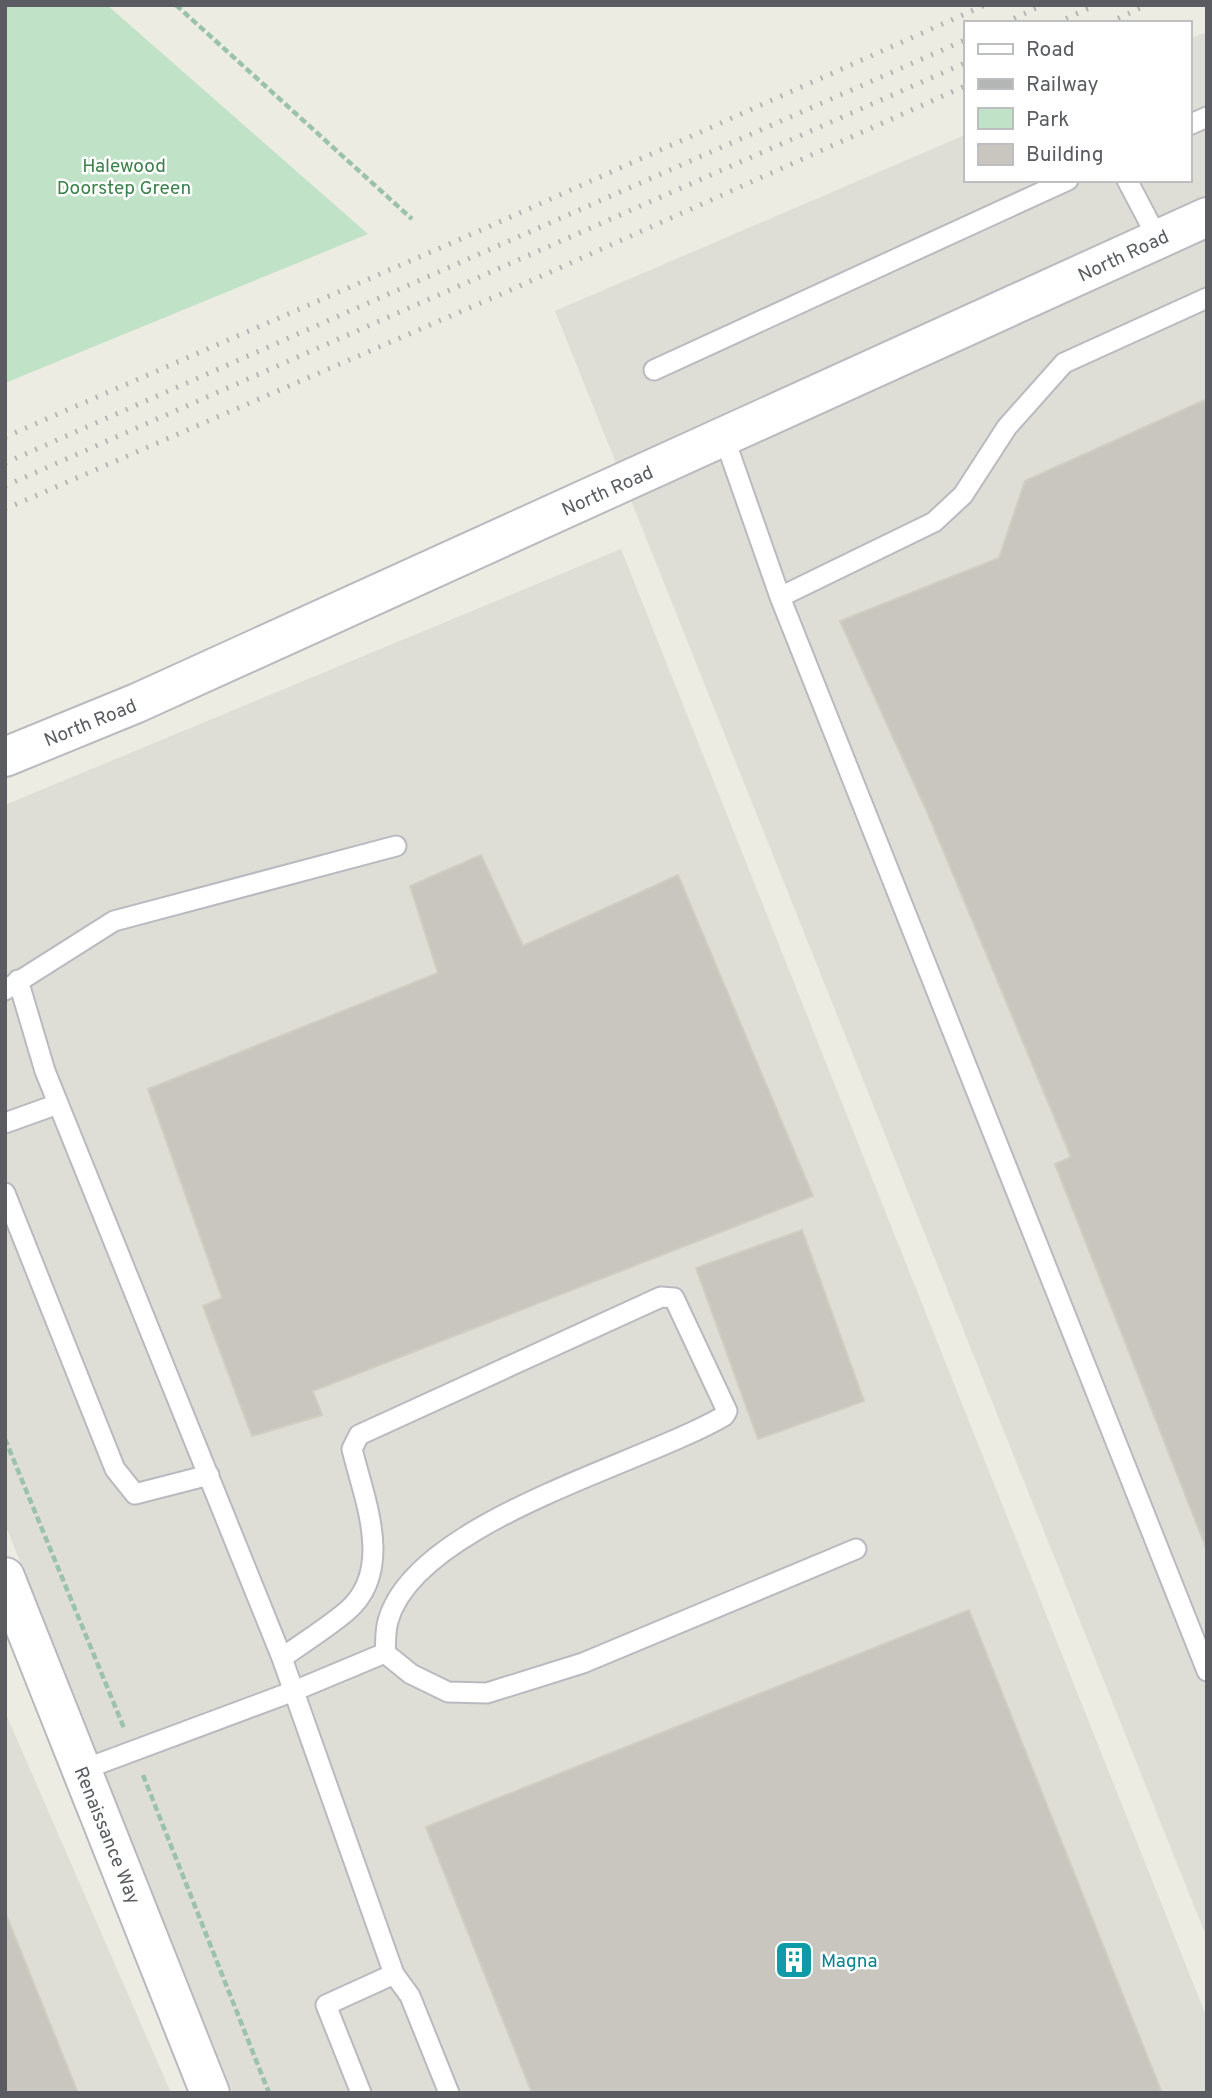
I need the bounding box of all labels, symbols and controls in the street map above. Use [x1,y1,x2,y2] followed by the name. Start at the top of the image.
[964,21,1191,182] legend
[1026,37,1075,64] text: Road
[1026,72,1099,99] text: Railway
[1026,107,1069,134] text: Park
[1026,142,1104,169] text: Building
[57,155,191,201] park label: Halewood Doorstep Green
[1075,225,1173,288] street label: North Road
[558,461,657,523] street label: North Road
[41,694,141,753] street label: North Road
[68,1763,145,1908] street label: Renaissance Way
[773,1939,815,1981] building icon: Magna
[821,1950,878,1974] place label: Magna

